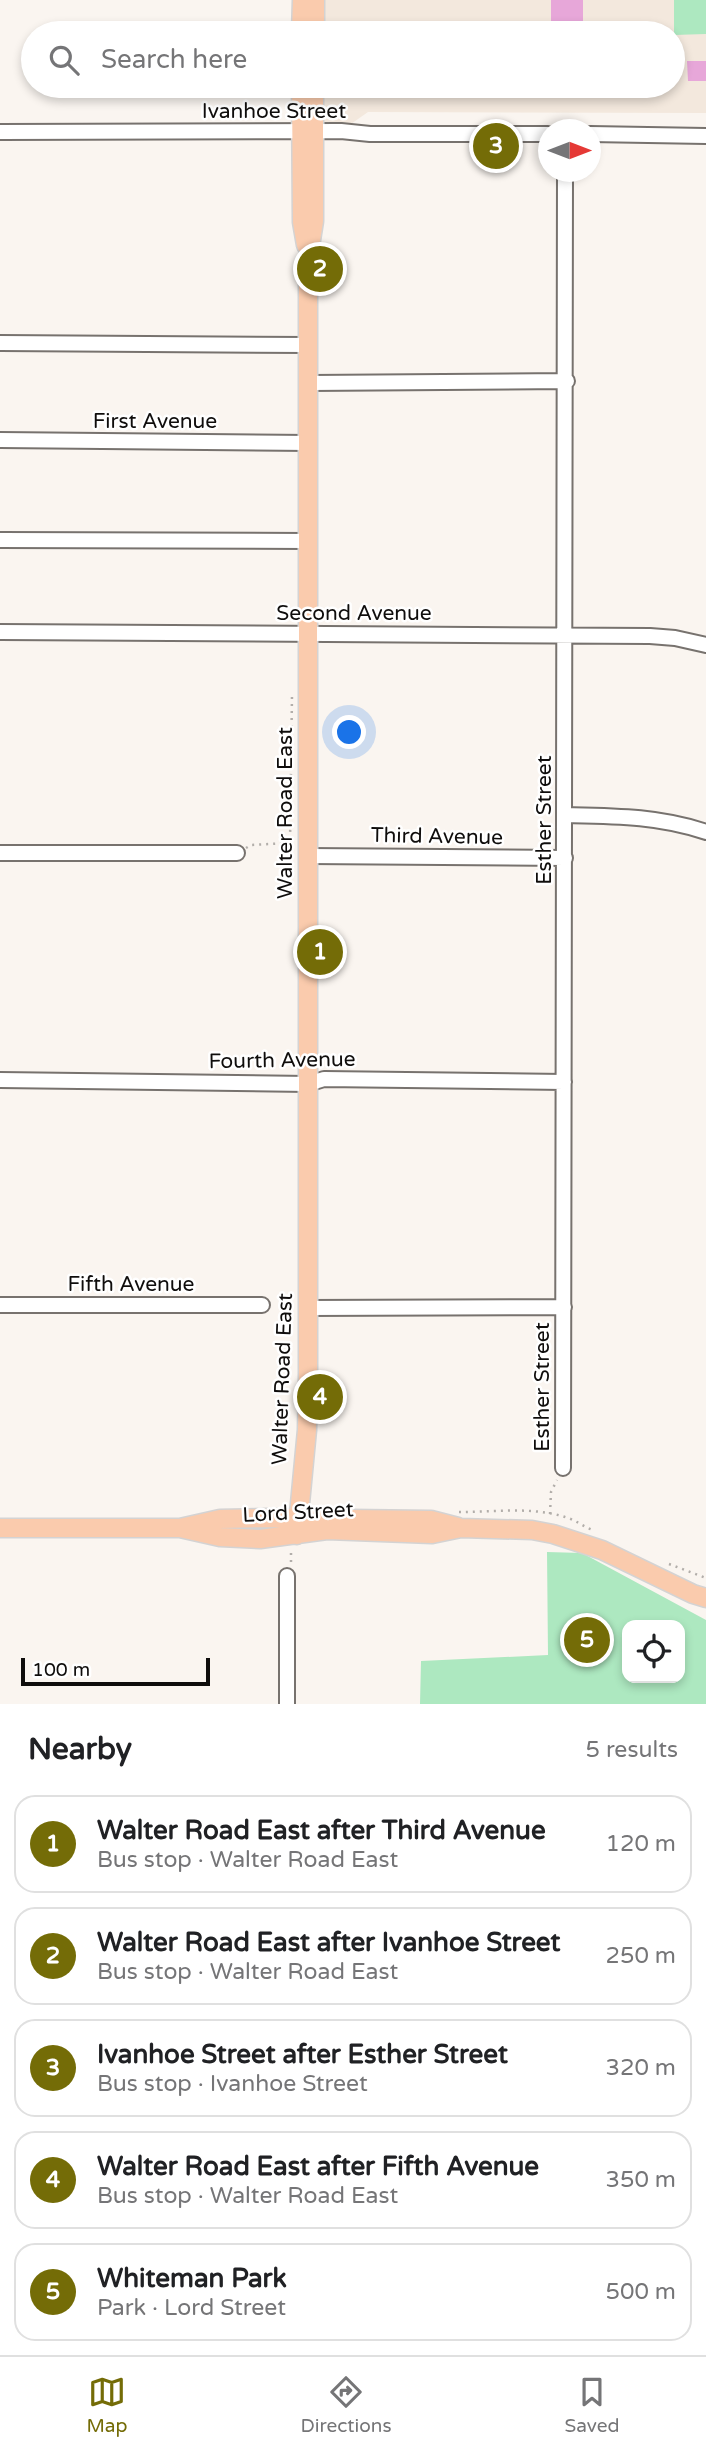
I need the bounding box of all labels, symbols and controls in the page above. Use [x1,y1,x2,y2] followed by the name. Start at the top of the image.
[21,21,685,98] search box
[45,41,83,79] icon: search
[101,44,247,75] text: Search here
[202,99,346,124] street label: Ivanhoe Street
[538,119,601,182] north arrow
[473,120,519,172] pin: 3
[297,243,343,295] pin: 2
[93,409,217,434] street label: First Avenue
[276,601,432,626] street label: Second Avenue
[332,715,366,749] your location
[273,727,298,899] street label: Walter Road East
[532,755,557,885] street label: Esther Street
[371,823,503,850] street label: Third Avenue
[297,926,343,978] pin: 1
[208,1047,356,1074] street label: Fourth Avenue
[67,1272,195,1297] street label: Fifth Avenue
[267,1293,298,1465] street label: Walter Road East
[530,1322,555,1452] street label: Esther Street
[297,1371,343,1423] pin: 4
[242,1497,354,1528] street label: Lord Street
[564,1614,610,1666] pin: 5
[622,1620,685,1683] map controls
[622,1620,685,1683] button: locate
[21,1655,210,1687] scale bar
[32,1659,90,1681] text: 100 m
[28,1731,132,1768] text: Nearby
[585,1736,678,1764] text: 5 results
[97,1815,546,1846] text: Walter Road East after Third Avenue
[46,1830,60,1858] text: 1
[606,1830,676,1858] text: 120 m
[97,1846,398,1874] text: Bus stop · Walter Road East
[97,1927,561,1958] text: Walter Road East after Ivanhoe Street
[46,1942,60,1970] text: 2
[606,1942,676,1970] text: 250 m
[97,1958,398,1986] text: Bus stop · Walter Road East
[97,2039,508,2070] text: Ivanhoe Street after Esther Street
[46,2054,60,2082] text: 3
[606,2054,676,2082] text: 320 m
[97,2070,368,2098] text: Bus stop · Ivanhoe Street
[97,2151,539,2182] text: Walter Road East after Fifth Avenue
[46,2166,60,2194] text: 4
[606,2166,676,2194] text: 350 m
[97,2182,398,2210] text: Bus stop · Walter Road East
[97,2263,287,2294] text: Whiteman Park
[46,2278,60,2306] text: 5
[606,2278,676,2306] text: 500 m
[97,2294,286,2322] text: Park · Lord Street
[87,2373,128,2437] tab: Map
[301,2373,392,2437] tab: Directions
[565,2373,619,2437] tab: Saved

